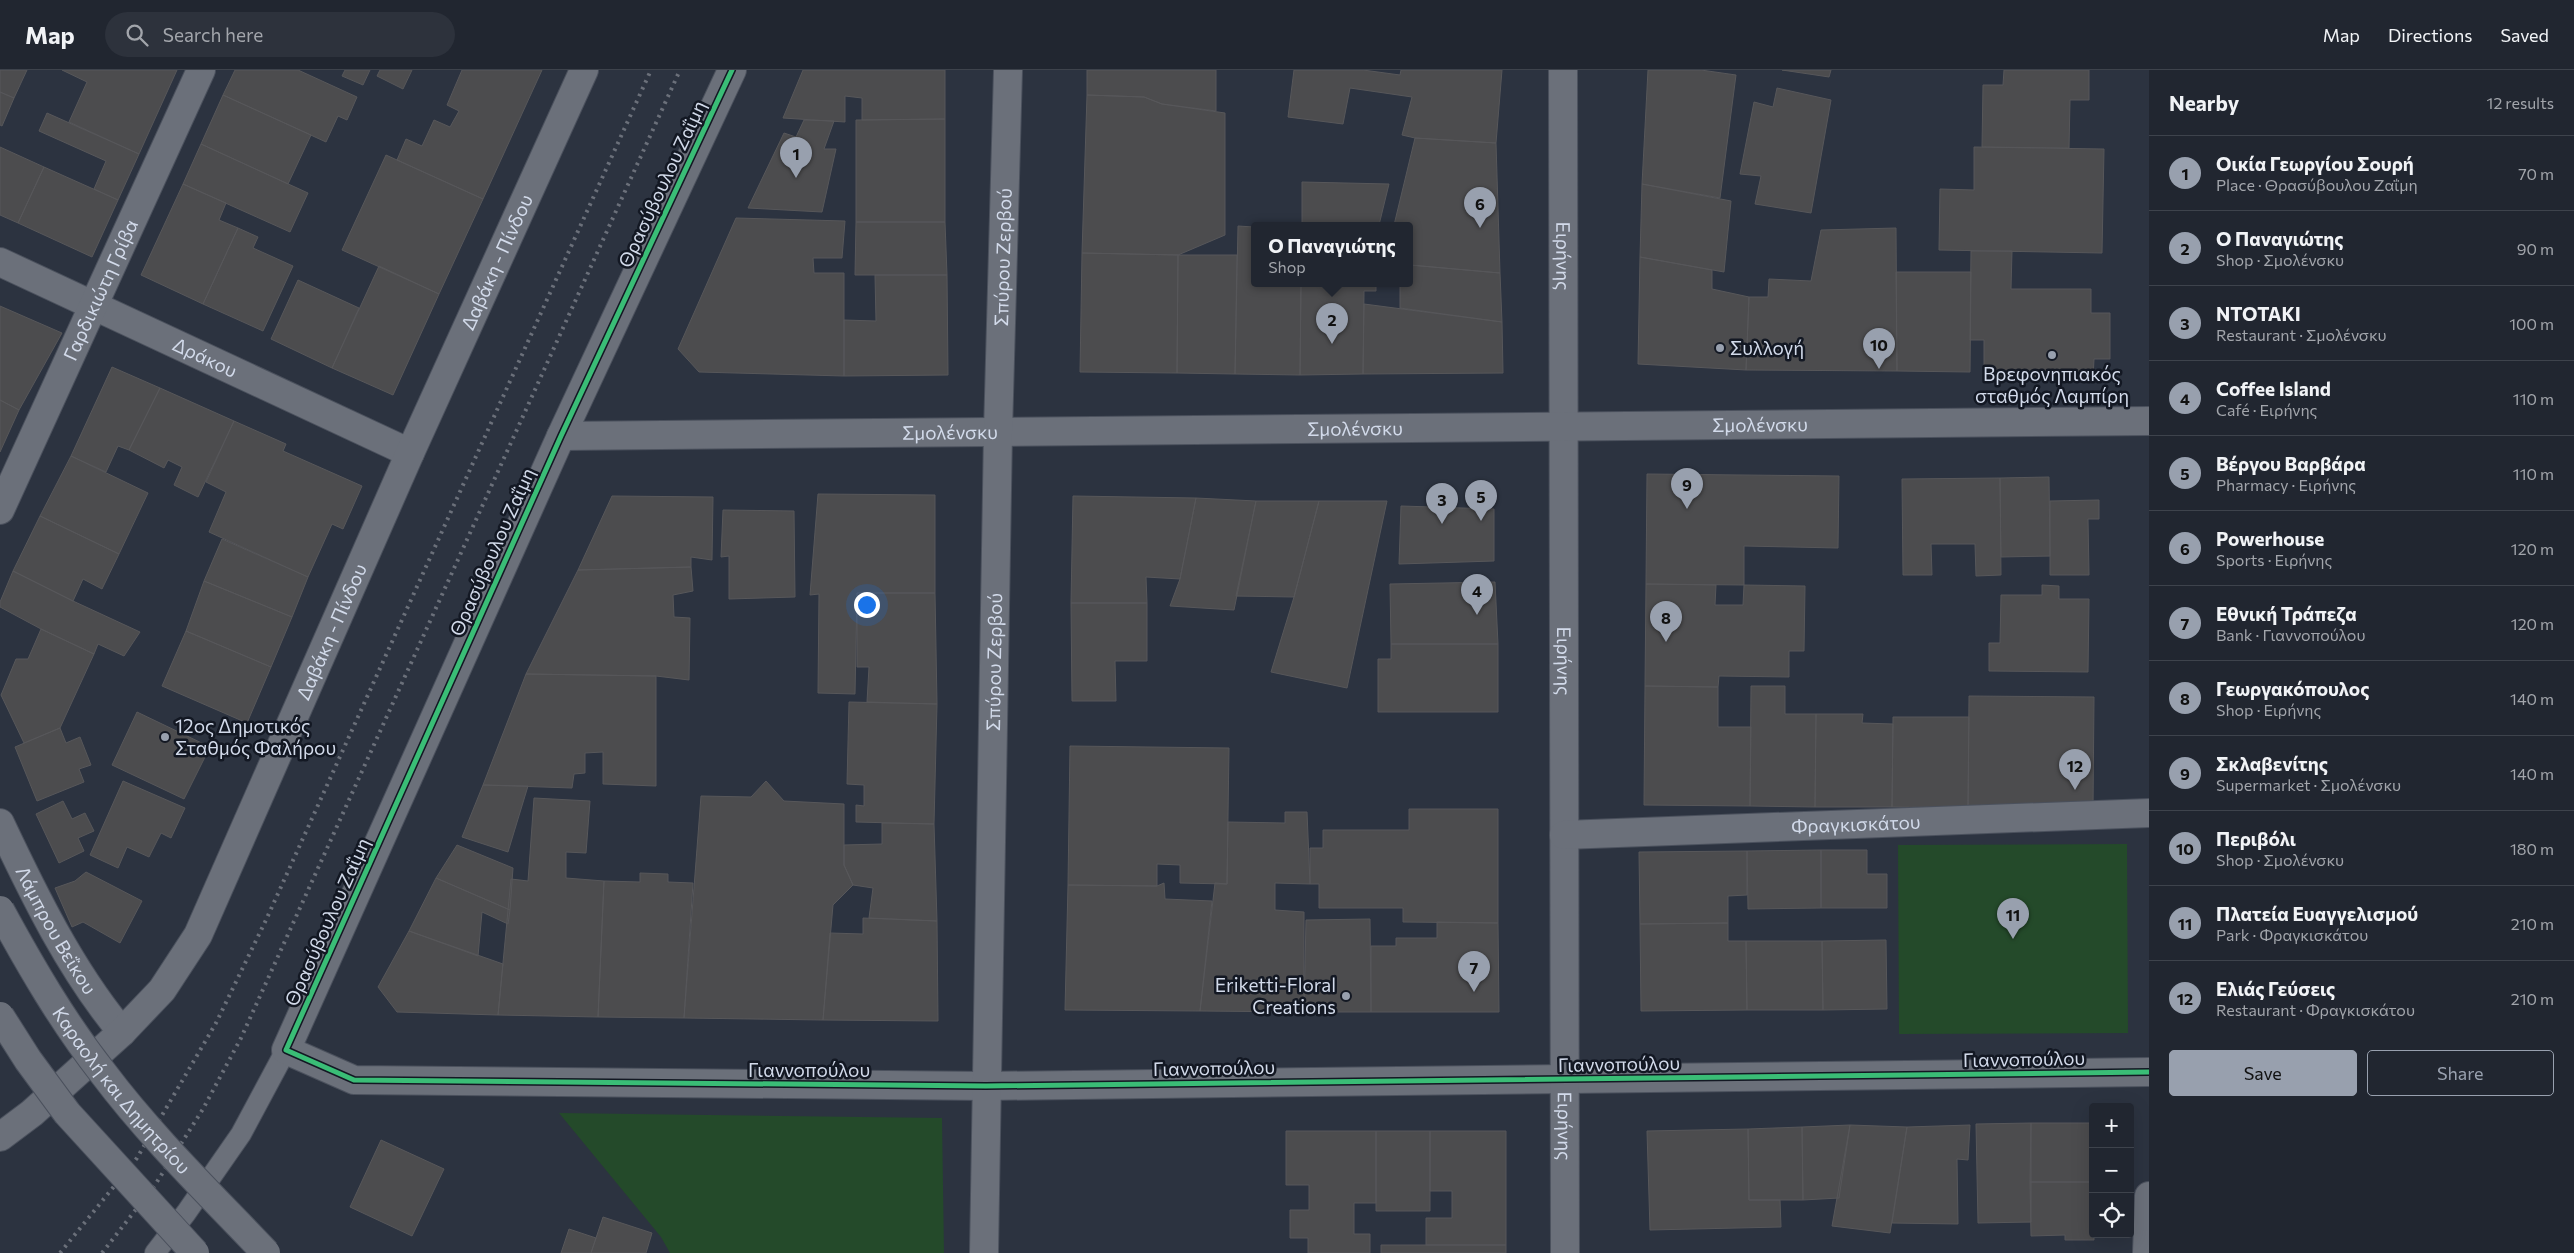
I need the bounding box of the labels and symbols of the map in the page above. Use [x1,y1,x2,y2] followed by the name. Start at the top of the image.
[613,97,710,271] street label: Θρασύβουλου Ζαΐμη
[780,137,812,178] pin: 1
[1464,187,1496,228] pin: 6
[989,188,1016,327] street label: Σπύρου Ζερβού
[455,190,537,334] street label: Δαβάκη - Πίνδου
[58,215,142,364] street label: Γαρδικιώτη Γρίβα
[1552,222,1575,290] street label: Ειρήνης
[1316,303,1348,344] pin: 2
[1863,328,1895,369] pin: 10
[169,332,241,382] street label: Δράκου
[1730,336,1804,359] place label: Συλλογή
[1714,342,1726,354] marker: Συλλογή
[2046,349,2058,361] marker: Bρεφονηπιακός σταθμός Λαμπίρη
[1975,362,2129,407] place label: Bρεφονηπιακός σταθμός Λαμπίρη
[1712,412,1808,436] street label: Σμολένσκυ
[1307,416,1403,440] street label: Σμολένσκυ
[902,420,998,444] street label: Σμολένσκυ
[444,464,539,639] street label: Θρασύβουλου Ζαΐμη
[1671,468,1703,509] pin: 9
[1465,480,1497,521] pin: 5
[1426,483,1458,524] pin: 3
[291,560,371,703] street label: Δαβάκη - Πίνδου
[1461,574,1493,615] pin: 4
[854,592,880,618] your location
[981,593,1006,731] street label: Σπύρου Ζερβού
[1650,601,1682,642] pin: 8
[1553,627,1576,695] street label: Ειρήνης
[175,714,336,759] place label: 12ος Δημοτικός Σταθμός Φαλήρου
[159,731,171,743] marker: 12ος Δημοτικός Σταθμός Φαλήρου
[2059,749,2091,790] pin: 12
[1791,810,1921,837] street label: Φραγκισκάτου
[279,834,374,1009] street label: Θρασύβουλου Ζαΐμη
[11,862,102,998] street label: Λάμπρου Βεΐκου
[1997,898,2029,939] pin: 11
[1458,951,1490,992] pin: 7
[1215,973,1336,1018] place label: Eriketti-Floral Creations
[1340,990,1352,1002] marker: Eriketti-Floral Creations
[48,1002,196,1178] street label: Καραολή και Δημητρίου
[1963,1046,2085,1071] street label: Γιαννοπούλου
[1558,1051,1680,1076] street label: Γιαννοπούλου
[1153,1055,1275,1080] street label: Γιαννοπούλου
[748,1058,870,1081] street label: Γιαννοπούλου
[1554,1092,1577,1160] street label: Ειρήνης

